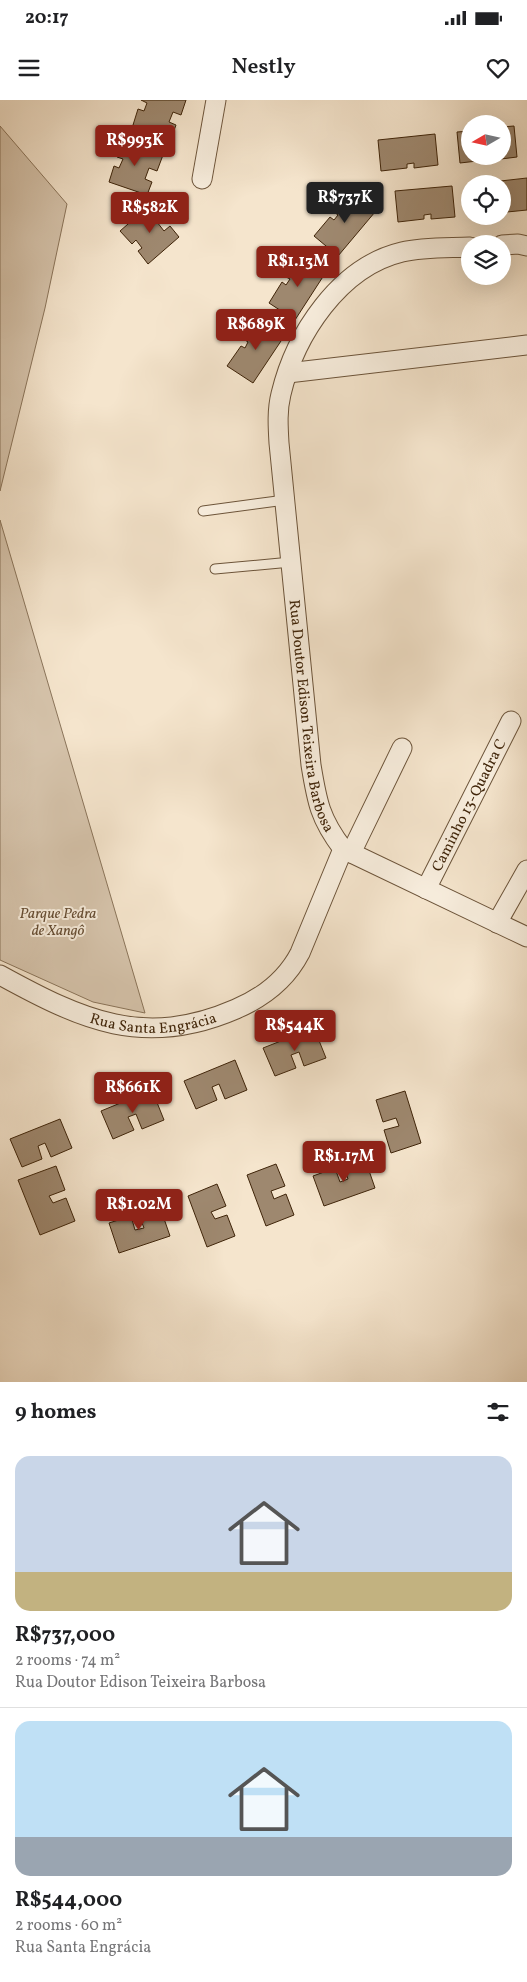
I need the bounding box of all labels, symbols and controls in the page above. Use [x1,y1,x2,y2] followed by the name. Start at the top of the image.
[25,5,69,31] text: 20:17
[231,52,296,83] text: Nestly
[15,54,43,82] icon: menu
[484,54,512,82] icon: heart
[461,115,511,165] north arrow
[461,115,511,285] map controls
[94,124,176,167] pin: R$993K
[106,130,164,152] text: R$993K
[461,175,511,225] button: locate
[304,182,386,224] pin: R$737K
[318,187,372,209] text: R$737K
[109,192,191,234] pin: R$582K
[122,197,178,219] text: R$582K
[461,235,511,285] button: layers
[252,246,344,288] pin: R$1.13M
[267,251,329,273] text: R$1.13M
[215,308,297,351] pin: R$689K
[227,314,285,336] text: R$689K
[283,599,338,837] street label: Rua Doutor Edison Teixeira Barbosa
[427,736,512,876] street label: Caminho 13-Quadra C
[20,904,96,942] park label: Parque Pedra de Xangô
[87,1008,220,1040] street label: Rua Santa Engrácia
[254,1010,336,1052] pin: R$544K
[266,1015,324,1037] text: R$544K
[92,1072,174,1114] pin: R$661K
[105,1077,161,1099] text: R$661K
[298,1140,390,1183] pin: R$1.17M
[314,1146,374,1168] text: R$1.17M
[93,1188,185,1231] pin: R$1.02M
[107,1194,171,1216] text: R$1.02M
[15,1398,96,1427] text: 9 homes
[484,1398,512,1426] icon: filters
[219,1488,309,1578] icon: home
[15,1621,115,1650] text: R$737,000
[15,1650,120,1672] text: 2 rooms · 74 m²
[15,1672,266,1694] text: Rua Doutor Edison Teixeira Barbosa
[219,1754,309,1844] icon: home
[15,1886,122,1915] text: R$544,000
[15,1915,122,1937] text: 2 rooms · 60 m²
[15,1937,151,1959] text: Rua Santa Engrácia

